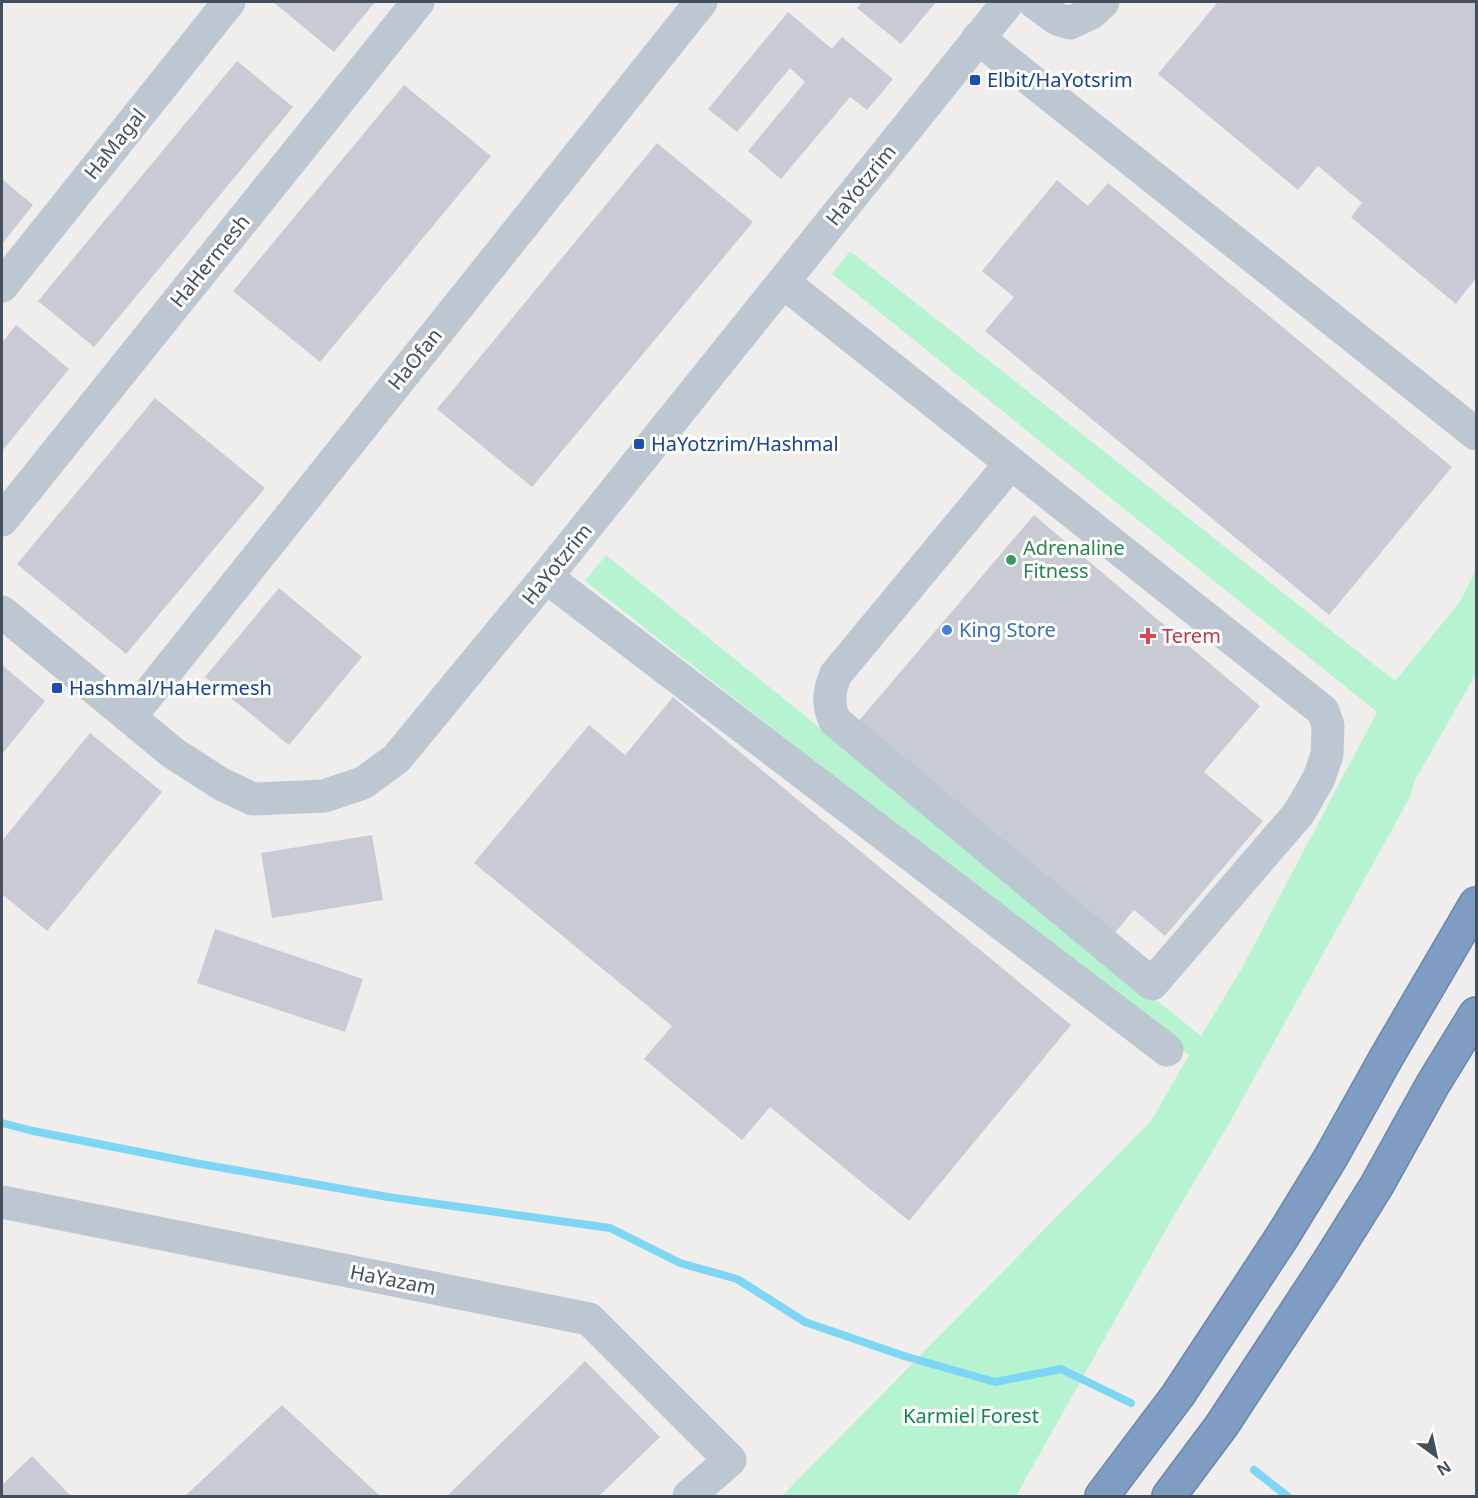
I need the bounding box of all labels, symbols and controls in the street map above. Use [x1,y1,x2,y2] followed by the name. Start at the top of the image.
[987,66,1133,93] place label: Elbit/HaYotsrim
[968,73,982,87] marker: Elbit/HaYotsrim
[78,103,152,185] street label: HaMagal
[820,138,902,231] street label: HaYotzrim
[164,209,255,313] street label: HaHermesh
[381,322,448,395] street label: HaOfan
[651,430,839,457] place label: HaYotzrim/Hashmal
[632,437,646,451] marker: HaYotzrim/Hashmal
[516,517,598,610] street label: HaYotzrim
[1023,534,1125,584] place label: Adrenaline Fitness
[1004,553,1018,567] marker: Adrenaline Fitness
[959,616,1056,643] place label: King Store
[1162,622,1221,649] place label: Terem
[940,623,954,637] marker: King Store
[1139,627,1157,645] marker: Terem
[69,674,272,701] place label: Hashmal/HaHermesh
[50,681,64,695] marker: Hashmal/HaHermesh
[348,1258,438,1301] street label: HaYazam
[903,1402,1039,1429] park label: Karmiel Forest
[1406,1426,1466,1486] north arrow
[1433,1456,1456,1481] text: N

